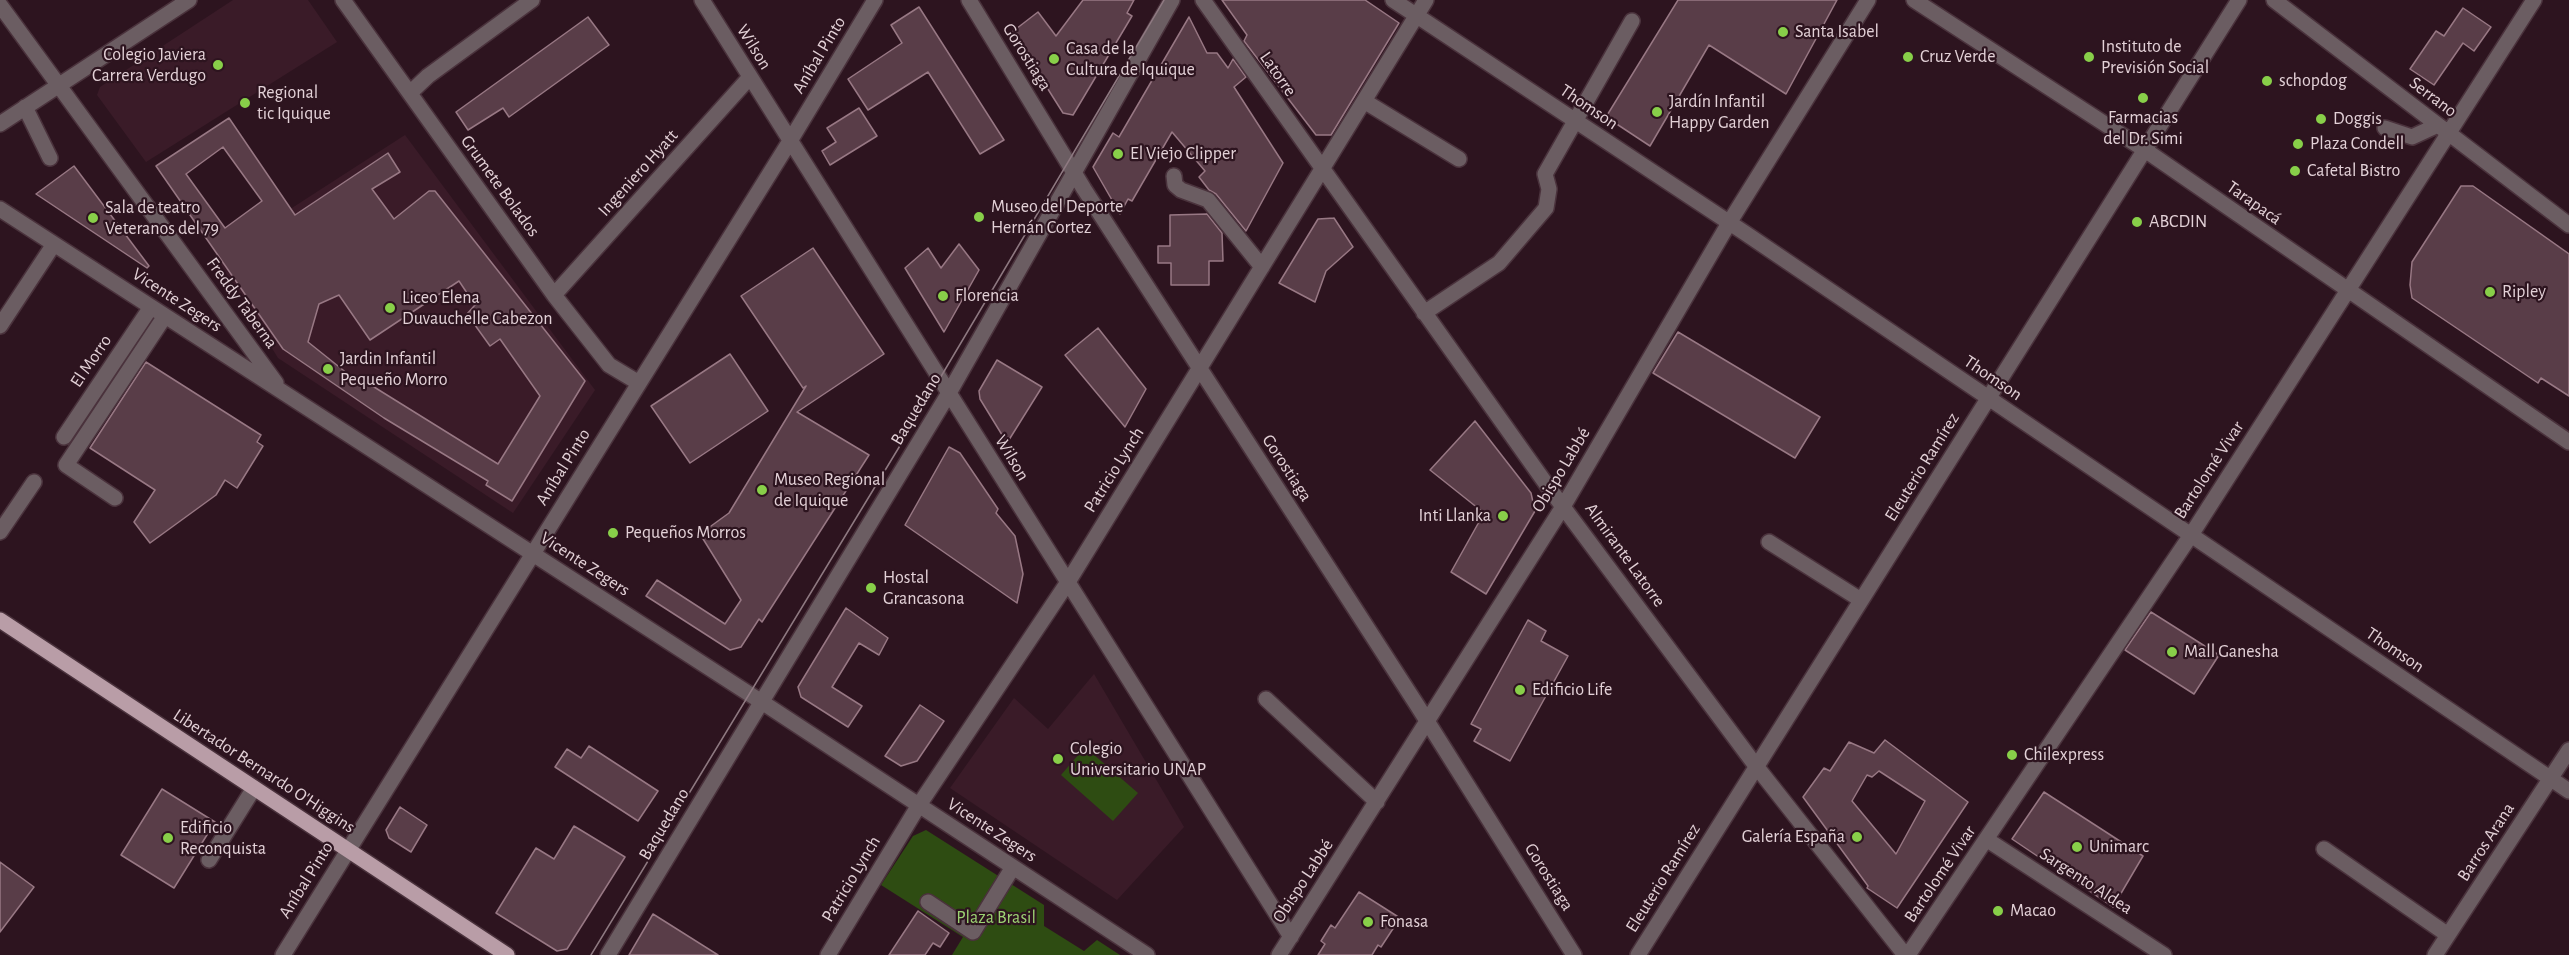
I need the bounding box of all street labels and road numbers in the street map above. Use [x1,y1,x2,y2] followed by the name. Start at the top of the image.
[788,13,850,97] street label: Aníbal Pinto
[998,19,1056,95] street label: Gorostiaga
[732,20,776,74] street label: Wilson
[1255,47,1301,101] street label: Latorre
[2405,72,2461,122] street label: Serrano
[1556,80,1622,134] street label: Thomson
[593,125,683,221] street label: Ingeniero Hyatt
[456,131,544,241] street label: Grumete Bolados
[2222,176,2286,230] street label: Tarapacá
[202,253,282,353] street label: Freddy Taberna
[128,263,226,337] street label: Vicente Zegers
[66,330,116,392] street label: El Morro
[1960,351,2026,405] street label: Thomson
[886,369,946,449] street label: Baquedano
[1880,409,1964,525] street label: Eleuterio Ramírez
[2169,417,2249,523] street label: Bartolomé Vivar
[1079,423,1149,517] street label: Patricio Lynch
[1527,424,1595,516] street label: Obispo Labbé
[531,425,595,509] street label: Aníbal Pinto
[1257,430,1317,506] street label: Gorostiaga
[990,431,1034,485] street label: Wilson
[1580,499,1670,611] street label: Almirante Latorre
[536,527,634,601] street label: Vicente Zegers
[2362,623,2428,677] street label: Thomson
[169,704,359,838] street label: Libertador Bernardo O'Higgins
[634,784,694,864] street label: Baquedano
[943,793,1041,867] street label: Vicente Zegers
[2453,799,2519,885] street label: Barros Arana
[1621,820,1705,936] street label: Eleuterio Ramírez
[1900,821,1980,927] street label: Bartolomé Vivar
[817,832,885,926] street label: Patricio Lynch
[1268,835,1338,927] street label: Obispo Labbé
[274,838,338,922] street label: Aníbal Pinto
[1520,839,1578,915] street label: Gorostiaga
[2035,843,2137,919] street label: Sargento Aldea

